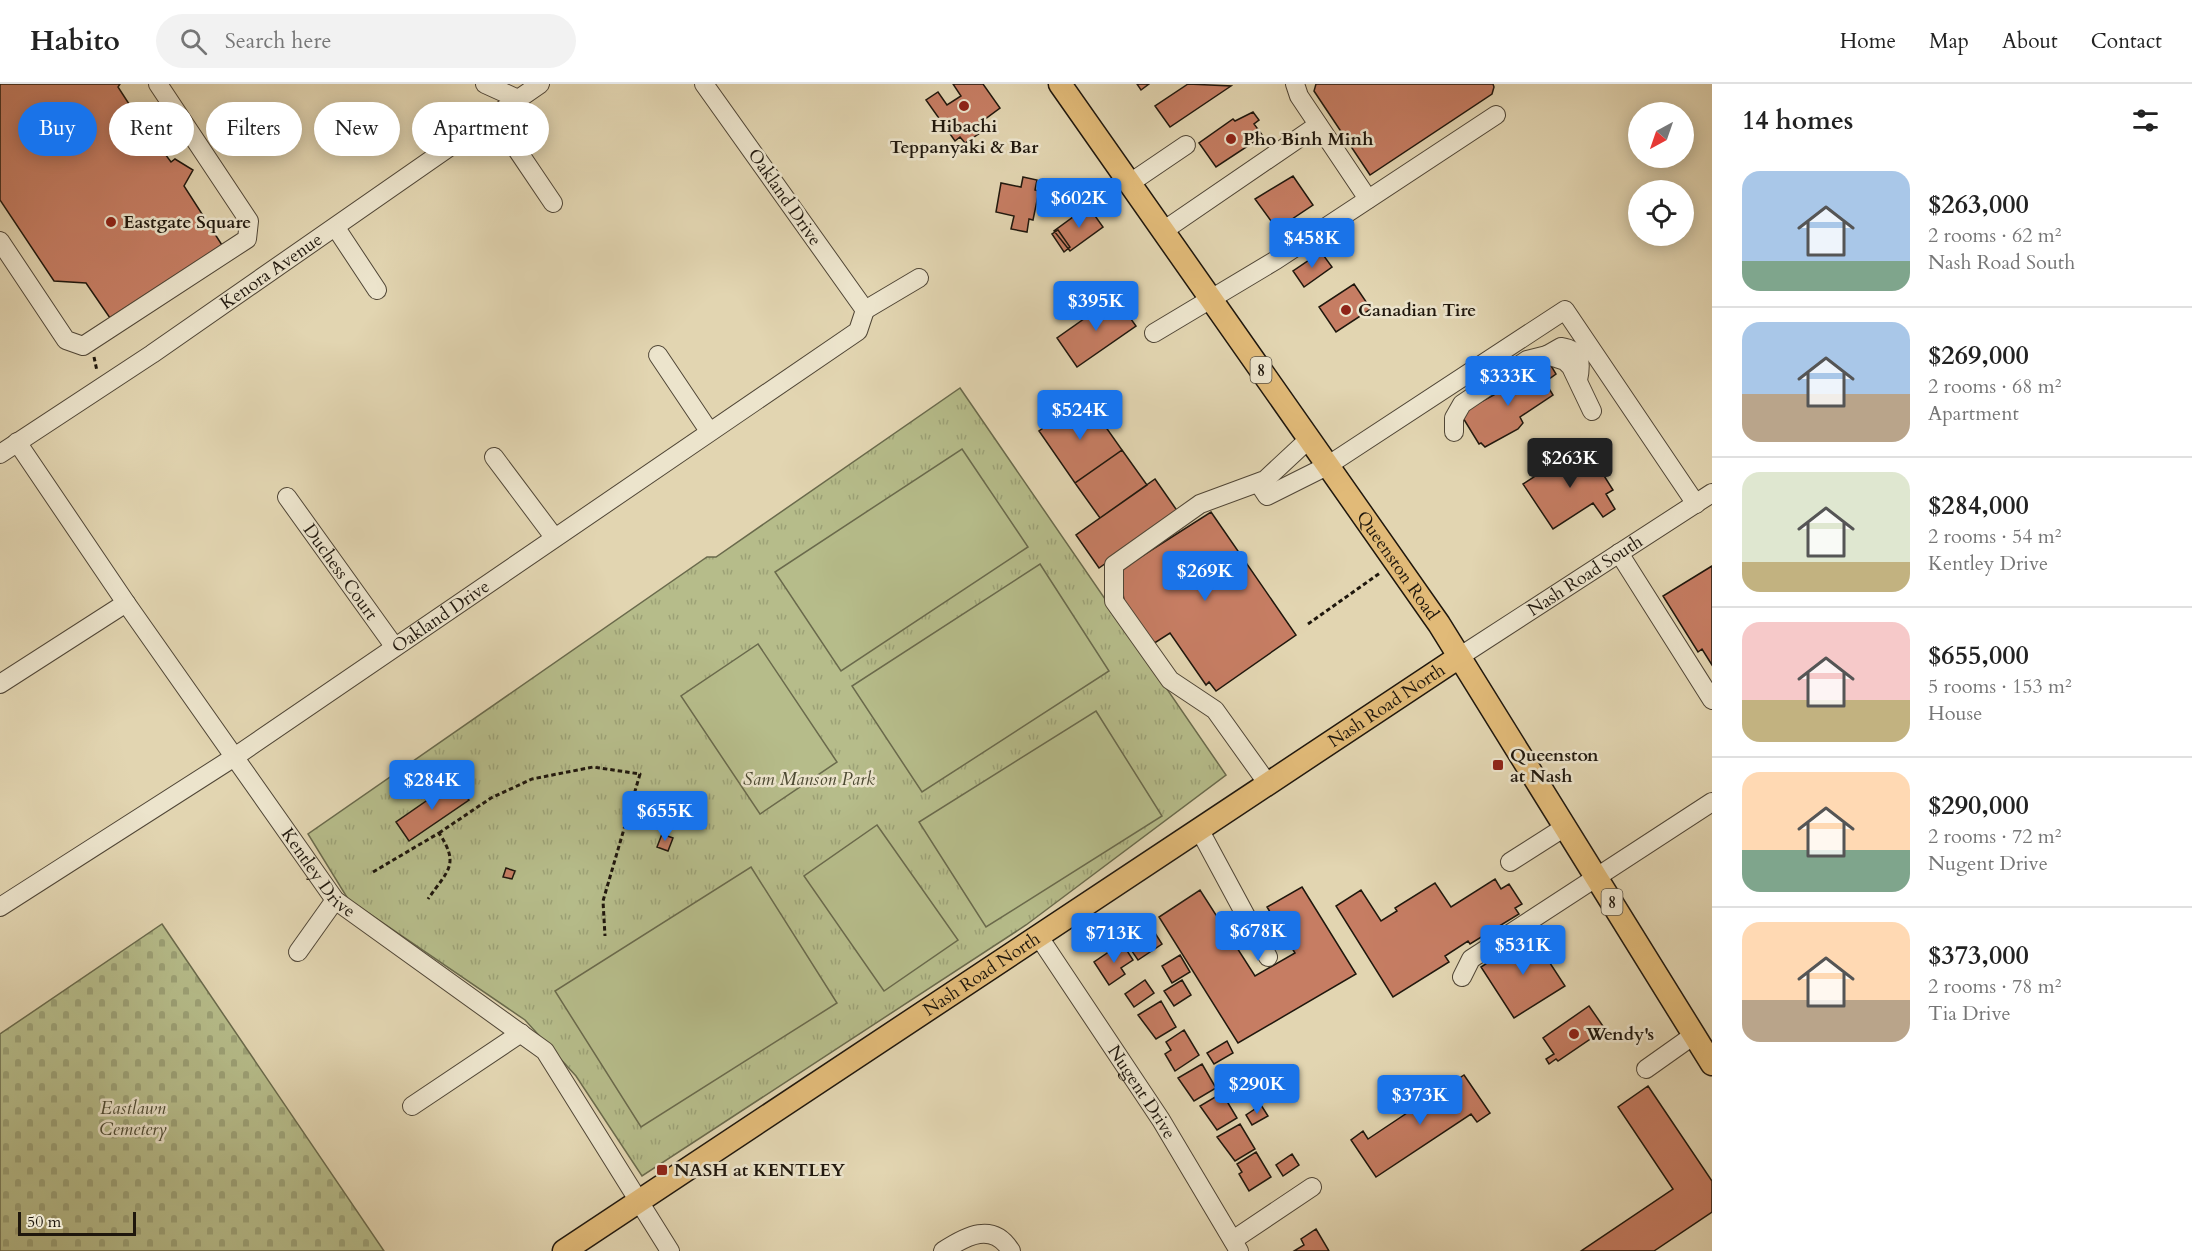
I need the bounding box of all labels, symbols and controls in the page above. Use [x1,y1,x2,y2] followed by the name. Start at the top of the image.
[156,14,576,68] search box
[30,22,120,60] text: Habito
[177,25,210,58] icon: search
[225,26,331,56] text: Search here
[1840,27,1896,56] text: Home
[1929,27,1969,56] text: Map
[2002,27,2058,56] text: About
[2091,27,2162,56] text: Contact
[957,99,971,113] marker: Hibachi Teppanyaki & Bar
[18,102,97,156] chip: Buy
[109,102,194,156] chip: Rent
[206,102,302,156] chip: Filters
[314,102,400,156] chip: New
[412,102,549,156] chip: Apartment
[1628,102,1694,168] north arrow
[1628,102,1694,246] map controls
[1742,103,1853,138] text: 14 homes
[2129,104,2162,137] icon: filters
[890,114,1039,160] place label: Hibachi Teppanyaki & Bar
[1243,127,1373,152] place label: Pho Binh Minh
[1224,132,1238,146] marker: Pho Binh Minh
[742,144,827,251] street label: Oakland Drive
[1037,178,1121,229] pin: $602K
[1628,180,1694,246] button: locate
[1050,184,1108,211] text: $602K
[1928,187,2029,222] text: $263,000
[1790,195,1862,267] icon: home
[123,210,251,235] place label: Eastgate Square
[104,215,118,229] marker: Eastgate Square
[1270,218,1354,269] pin: $458K
[1928,222,2061,249] text: 2 rooms · 62 m²
[1283,224,1341,251] text: $458K
[215,227,327,316] street label: Kenora Avenue
[1928,249,2075,276] text: Nash Road South
[1054,281,1138,332] pin: $395K
[1067,287,1125,314] text: $395K
[1358,298,1476,323] place label: Canadian Tire
[1339,303,1353,317] marker: Canadian Tire
[1928,338,2029,373] text: $269,000
[1790,346,1862,418] icon: home
[1466,356,1550,407] pin: $333K
[1250,357,1272,383] road number: 8
[1479,362,1537,389] text: $333K
[1928,373,2061,400] text: 2 rooms · 68 m²
[1038,390,1122,441] pin: $524K
[1051,396,1109,423] text: $524K
[1928,400,2019,427] text: Apartment
[1528,438,1612,489] pin: $263K
[1541,444,1599,471] text: $263K
[1928,488,2029,523] text: $284,000
[1790,496,1862,568] icon: home
[1350,506,1445,626] street label: Queenston Road
[297,519,384,626] street label: Duchess Court
[1928,523,2061,550] text: 2 rooms · 54 m²
[1523,529,1648,622] street label: Nash Road South
[1928,550,2048,577] text: Kentley Drive
[1163,551,1247,602] pin: $269K
[1176,557,1234,584] text: $269K
[387,574,495,659] street label: Oakland Drive
[1928,638,2029,673] text: $655,000
[1790,646,1862,718] icon: home
[1323,658,1450,754] street label: Nash Road North
[1928,673,2072,700] text: 5 rooms · 153 m²
[1928,700,1982,727] text: House
[1510,743,1599,789] place label: Queenston at Nash
[1491,758,1505,772] marker: Queenston at Nash
[390,760,474,811] pin: $284K
[403,766,461,793] text: $284K
[743,767,875,792] park label: Sam Manson Park
[1928,788,2029,823] text: $290,000
[623,791,707,842] pin: $655K
[1790,796,1862,868] icon: home
[636,797,694,824] text: $655K
[275,823,360,924] street label: Kentley Drive
[1928,823,2061,850] text: 2 rooms · 72 m²
[1928,850,2048,877] text: Nugent Drive
[1602,889,1622,915] road number: 8
[1216,911,1300,962] pin: $678K
[1072,913,1156,964] pin: $713K
[1229,917,1287,944] text: $678K
[1085,919,1143,946] text: $713K
[1481,925,1565,976] pin: $531K
[918,926,1045,1022] street label: Nash Road North
[1494,931,1552,958] text: $531K
[1928,938,2029,973] text: $373,000
[1790,946,1862,1018] icon: home
[1928,973,2061,1000] text: 2 rooms · 78 m²
[1928,1000,2011,1027] text: Tia Drive
[1585,1022,1654,1047] place label: Wendy's
[1567,1027,1581,1041] marker: Wendy's
[1101,1040,1182,1144] street label: Nugent Drive
[1215,1064,1299,1115] pin: $290K
[1228,1070,1286,1097] text: $290K
[1378,1075,1462,1126] pin: $373K
[1391,1081,1449,1108] text: $373K
[99,1096,167,1142] park label: Eastlawn Cemetery
[674,1158,846,1183] place label: NASH at KENTLEY
[655,1163,669,1177] marker: NASH at KENTLEY
[18,1209,136,1236] scale bar
[27,1211,61,1233] text: 50 m

